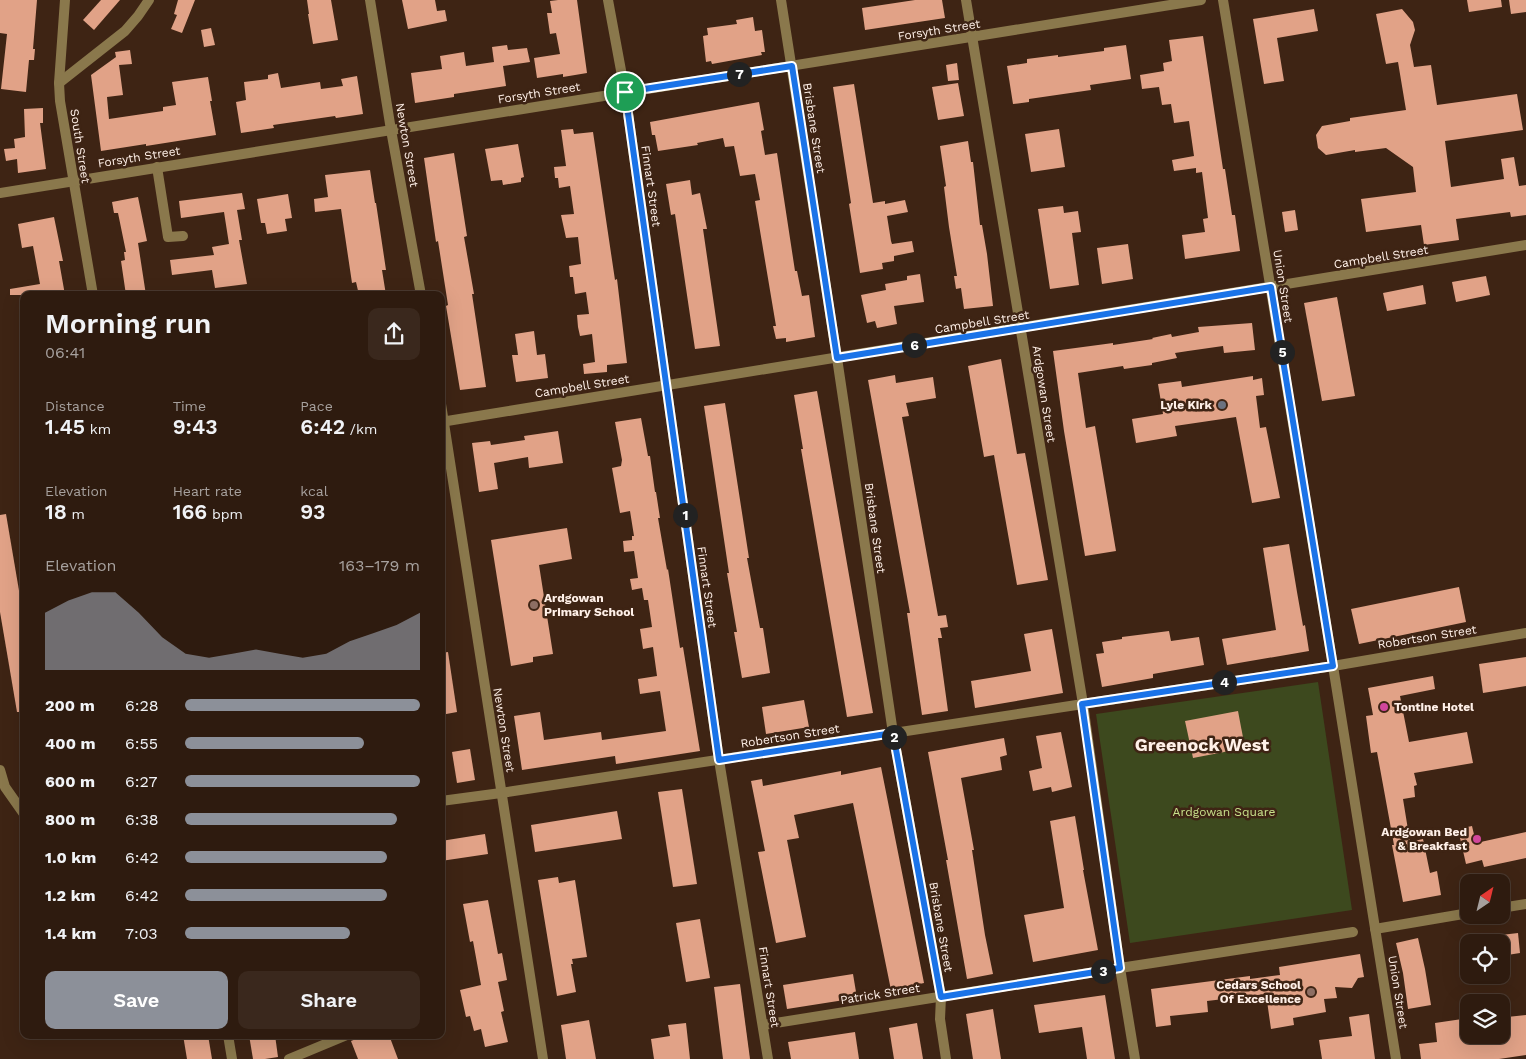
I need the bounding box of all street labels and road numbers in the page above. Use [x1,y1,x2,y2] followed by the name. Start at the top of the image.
[897,17,981,43] street label: Forsyth Street
[497,80,581,106] street label: Forsyth Street
[800,82,828,174] street label: Brisbane Street
[393,102,421,188] street label: Newton Street
[67,108,93,184] street label: South Street
[97,144,181,170] street label: Forsyth Street
[638,144,664,228] street label: Finnart Street
[1333,243,1429,271] street label: Campbell Street
[1270,248,1296,324] street label: Union Street
[934,308,1030,336] street label: Campbell Street
[1029,345,1059,443] street label: Ardgowan Street
[534,372,630,400] street label: Campbell Street
[862,482,888,574] street label: Brisbane Street
[694,545,720,629] street label: Finnart Street
[1376,622,1478,652] street label: Robertson Street
[490,687,518,773] street label: Newton Street
[739,721,841,751] street label: Robertson Street
[926,881,956,973] street label: Brisbane Street
[756,945,782,1029] street label: Finnart Street
[1385,954,1411,1030] street label: Union Street
[839,981,921,1007] street label: Patrick Street

